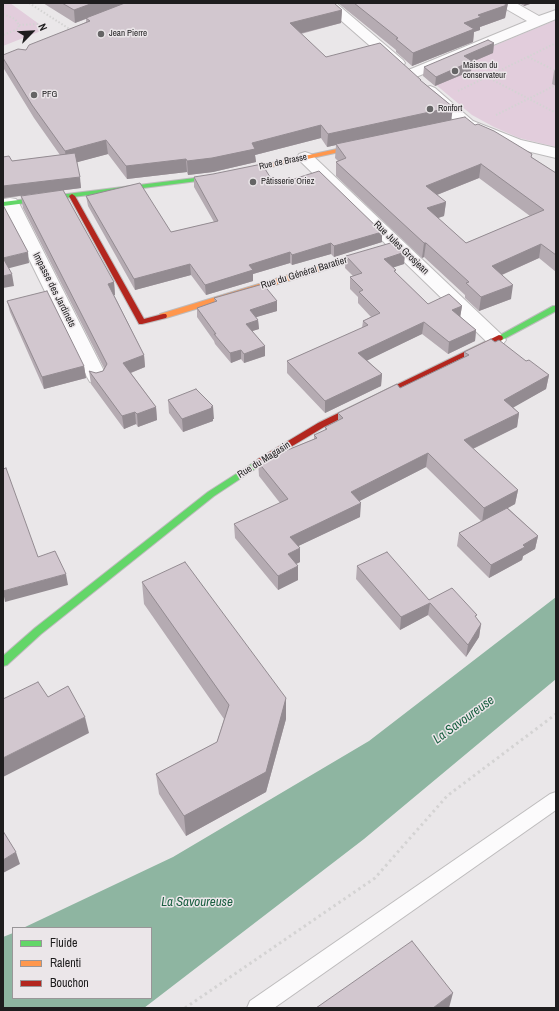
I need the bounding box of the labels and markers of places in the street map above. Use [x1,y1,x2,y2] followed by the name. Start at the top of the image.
[96,29,106,39] marker: Jean Pierre
[109,29,147,39] place label: Jean Pierre
[463,61,506,82] place label: Maison du conservateur
[450,66,460,76] marker: Maison du conservateur
[29,90,39,100] marker: PFG
[42,90,57,100] place label: PFG
[425,104,435,114] marker: Ronfort
[438,104,462,114] place label: Ronfort
[248,177,258,187] marker: Pâtisserie Oriez
[261,177,314,187] place label: Pâtisserie Oriez

